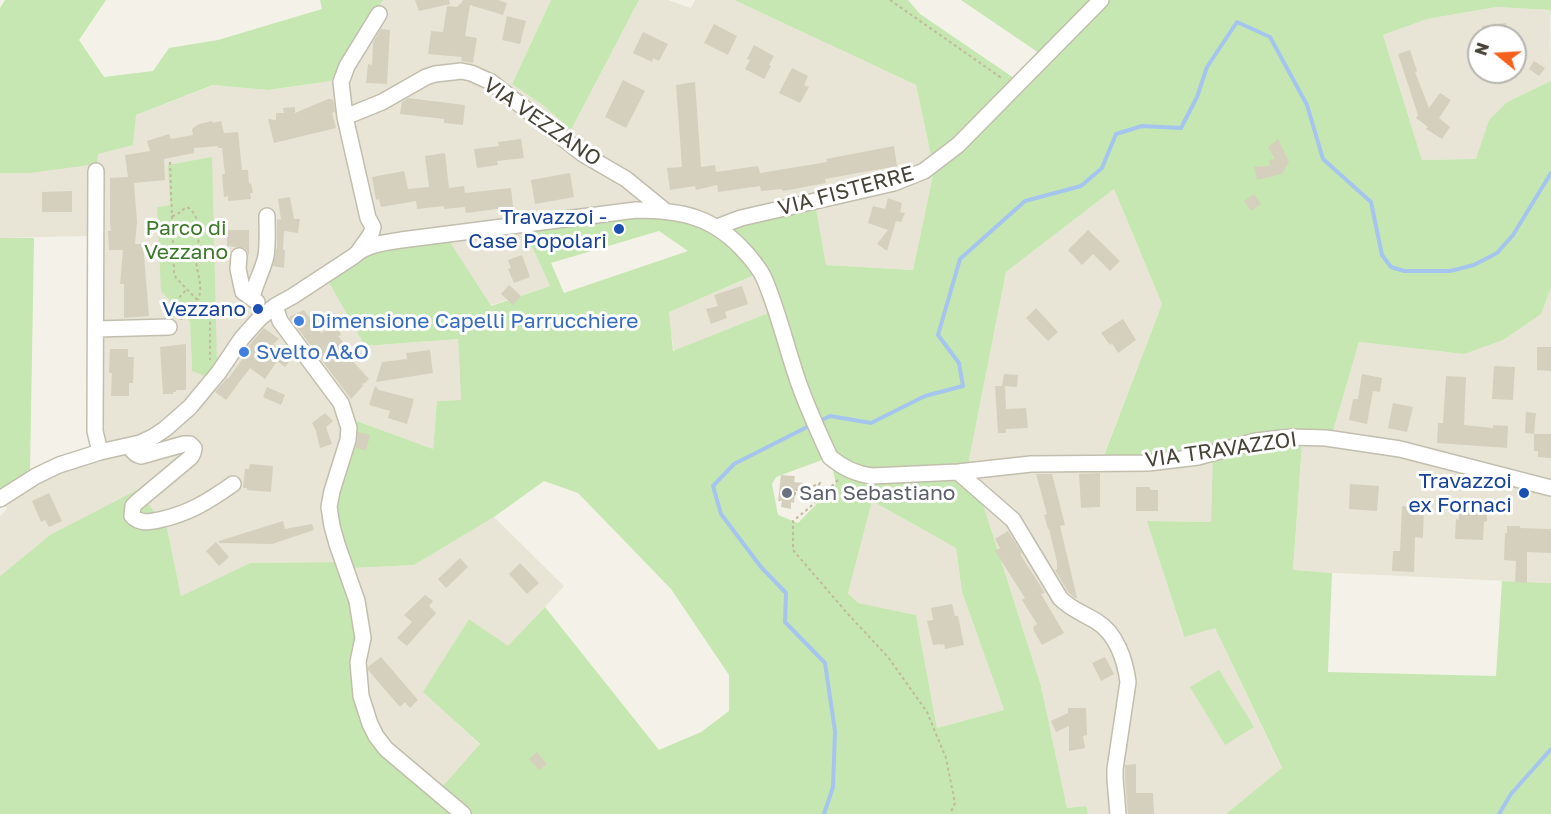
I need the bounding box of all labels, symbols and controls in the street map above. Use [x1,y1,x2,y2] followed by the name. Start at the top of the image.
[1467,24,1527,84] north arrow
[1470,40,1493,58] text: N
[478,72,606,172] street label: VIA VEZZANO
[775,161,917,221] street label: VIA FISTERRE
[468,204,607,254] place label: Travazzoi - Case Popolari
[144,215,228,265] park label: Parco di Vezzano
[612,222,626,236] marker: Travazzoi - Case Popolari
[162,296,246,322] place label: Vezzano
[251,302,265,316] marker: Vezzano
[311,308,639,334] place label: Dimensione Capelli Parrucchiere
[292,314,306,328] marker: Dimensione Capelli Parrucchiere
[256,339,369,365] place label: Svelto A&O
[237,345,251,359] marker: Svelto A&O
[1143,427,1299,473] street label: VIA TRAVAZZOI
[1409,468,1512,518] place label: Travazzoi ex Fornaci
[799,480,955,506] place label: San Sebastiano
[780,486,794,500] marker: San Sebastiano
[1517,486,1531,500] marker: Travazzoi ex Fornaci

